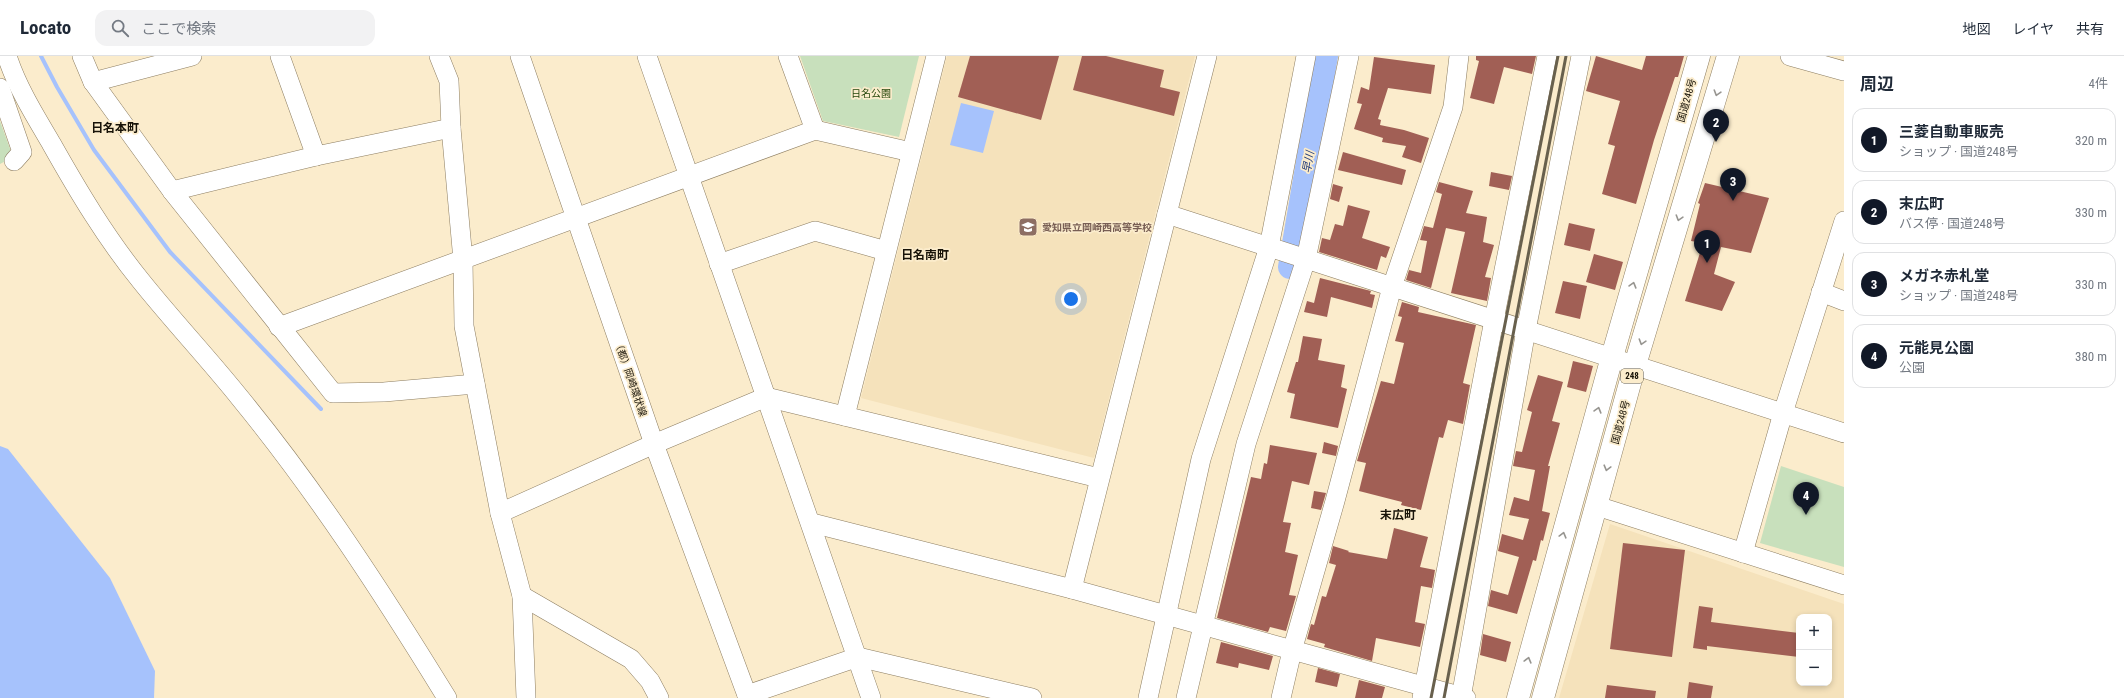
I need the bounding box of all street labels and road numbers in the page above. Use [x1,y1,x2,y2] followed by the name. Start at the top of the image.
[1675,77,1698,123] street label: 国道248号
[612,339,649,418] street label: （都）岡崎環状線
[1621,369,1643,383] road number: 248
[1609,399,1632,445] street label: 国道248号

